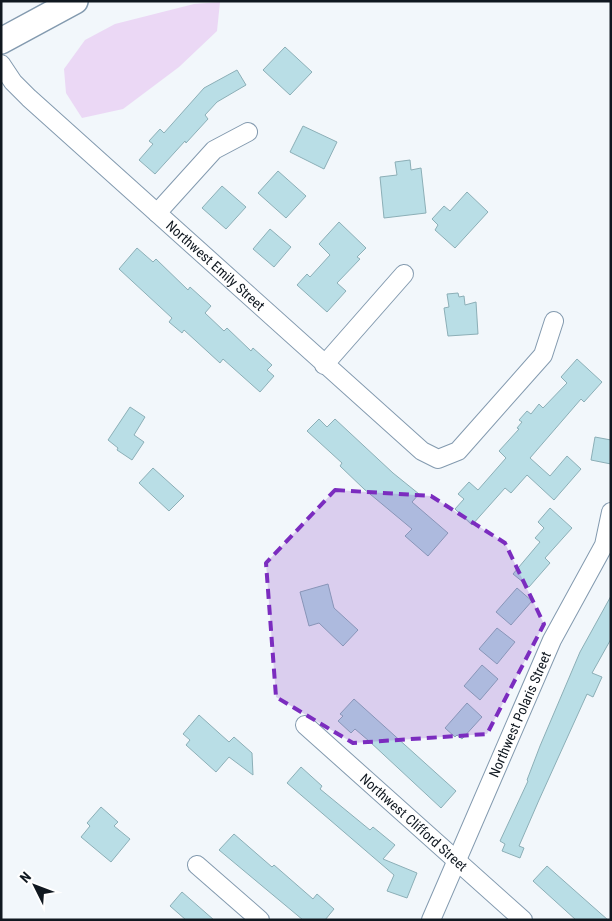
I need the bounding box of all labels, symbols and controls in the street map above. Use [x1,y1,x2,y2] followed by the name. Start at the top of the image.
[163,217,268,314] street label: Northwest Emily Street
[486,649,554,780] street label: Northwest Polaris Street
[357,770,471,874] street label: Northwest Clifford Street
[10,861,60,911] north arrow
[17,869,34,886] text: N

